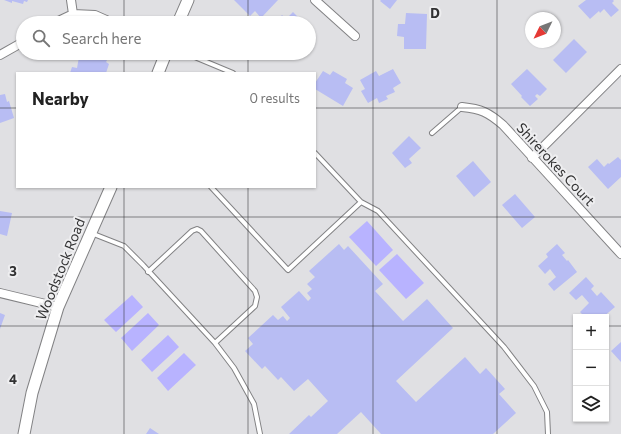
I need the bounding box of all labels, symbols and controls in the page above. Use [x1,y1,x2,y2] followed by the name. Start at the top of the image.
[430,5,440,21] text: D
[525,12,561,48] north arrow
[16,16,316,60] search box
[30,27,52,49] icon: search
[62,29,141,47] text: Search here
[32,88,89,109] text: Nearby
[249,90,300,106] text: 0 results
[513,119,599,209] street label: Shirerokes Court
[32,216,88,322] street label: Woodstock Road
[9,263,17,279] text: 3
[573,314,609,422] map controls
[573,314,609,350] button: +
[573,350,609,386] button: −
[9,371,17,387] text: 4
[573,386,609,422] button: layers

